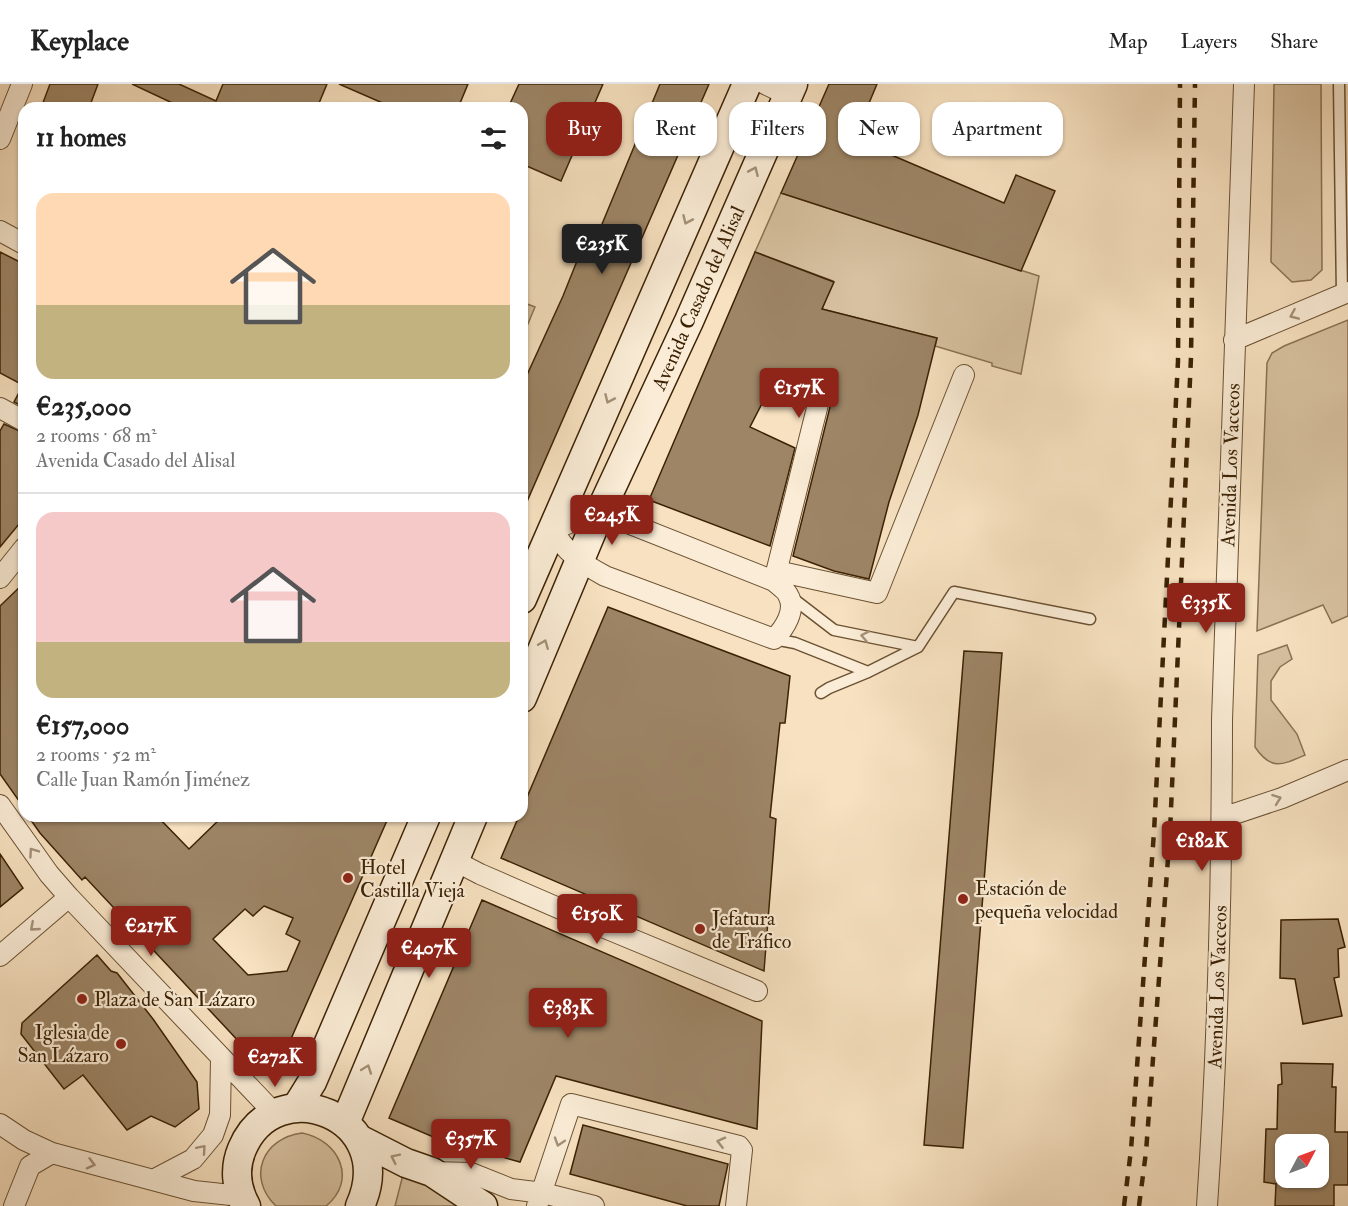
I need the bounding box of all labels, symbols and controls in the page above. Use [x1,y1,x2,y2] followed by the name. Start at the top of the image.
[30,24,129,59] text: Keyplace
[1108,28,1148,55] text: Map
[1181,28,1237,55] text: Layers
[1270,28,1318,55] text: Share
[546,102,622,156] chip: Buy
[634,102,717,156] chip: Rent
[729,102,826,156] chip: Filters
[838,102,920,156] chip: New
[932,102,1063,156] chip: Apartment
[36,122,126,154] text: 11 homes
[477,122,510,155] icon: filters
[747,167,759,178] one-way arrow
[646,202,750,395] street label: Avenida Casado del Alisal
[683,214,695,225] one-way arrow
[560,224,644,275] pin: €235K
[576,231,628,256] text: €235K
[219,232,327,340] icon: home
[1289,308,1300,320] one-way arrow
[757,368,841,419] pin: €157K
[774,375,824,400] text: €157K
[1215,383,1246,548] street label: Avenida Los Vacceos
[36,391,132,423] text: €235,000
[605,392,617,403] one-way arrow
[36,423,157,448] text: 2 rooms · 68 m²
[36,448,235,473] text: Avenida Casado del Alisal
[570,495,654,546] pin: €245K
[584,502,640,527] text: €245K
[219,551,327,659] icon: home
[1164,583,1248,634] pin: €335K
[1181,590,1231,615] text: €335K
[860,630,870,643] one-way arrow
[537,639,549,650] one-way arrow
[36,710,129,742] text: €157,000
[36,742,156,767] text: 2 rooms · 52 m²
[36,767,250,792] text: Calle Juan Ramón Jiménez
[1271,793,1282,806] one-way arrow
[1160,821,1244,872] pin: €182K
[1176,828,1228,853] text: €182K
[30,847,41,858] one-way arrow
[360,855,465,903] place label: Hotel Castilla Vieja
[341,871,355,885] marker: Hotel Castilla Vieja
[974,876,1118,925] place label: Estación de pequeña velocidad
[956,892,970,906] marker: Estación de pequeña velocidad
[555,894,639,945] pin: €150K
[571,901,623,926] text: €150K
[1202,905,1233,1070] street label: Avenida Los Vacceos
[109,906,193,957] pin: €217K
[711,906,791,954] place label: Jefatura de Tráfico
[125,913,177,938] text: €217K
[30,920,41,931] one-way arrow
[693,922,707,936] marker: Jefatura de Tráfico
[387,928,471,979] pin: €407K
[401,935,457,960] text: €407K
[94,987,255,1012] place label: Plaza de San Lázaro
[526,988,610,1039] pin: €383K
[75,992,89,1006] marker: Plaza de San Lázaro
[543,995,593,1020] text: €383K
[18,1020,109,1068] place label: Iglesia de San Lázaro
[114,1037,128,1051] marker: Iglesia de San Lázaro
[233,1037,317,1088] pin: €272K
[247,1044,303,1069] text: €272K
[360,1064,373,1075] one-way arrow
[429,1119,513,1170] pin: €357K
[445,1126,497,1151] text: €357K
[1275,1134,1329,1188] north arrow
[1275,1134,1329,1188] map controls
[553,1136,566,1147] one-way arrow
[716,1136,726,1149] one-way arrow
[195,1145,206,1156] one-way arrow
[390,1153,401,1165] one-way arrow
[86,1156,96,1169] one-way arrow

